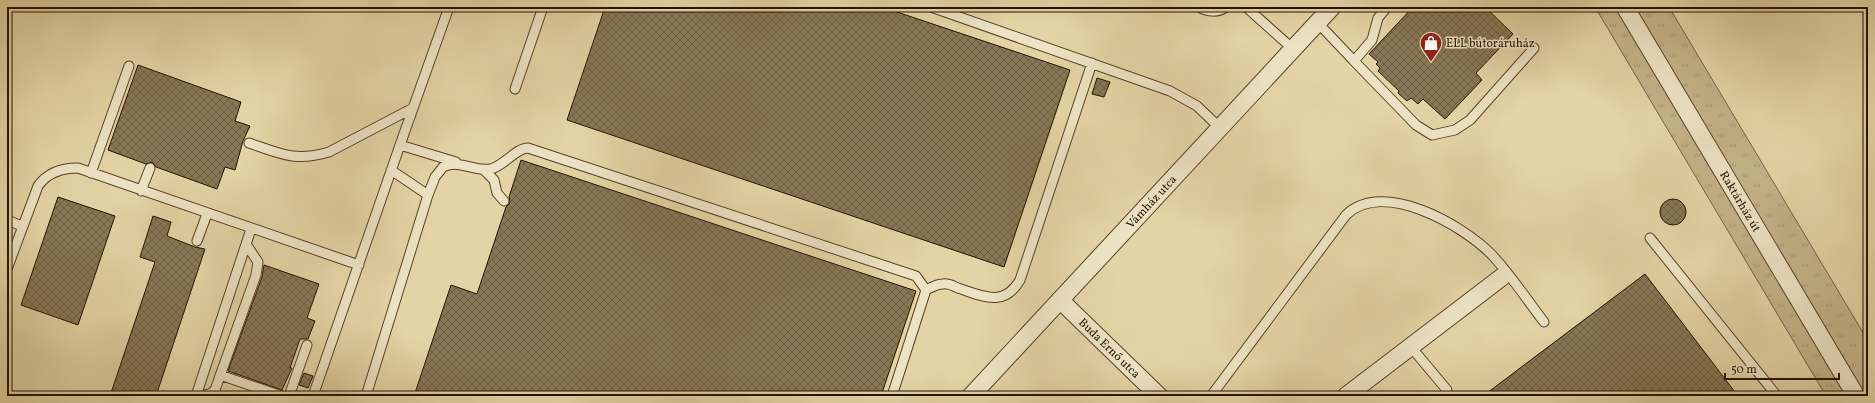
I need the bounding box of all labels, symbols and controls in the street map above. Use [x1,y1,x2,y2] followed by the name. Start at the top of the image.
[1418,30,1444,63] shop icon: ELL bútoráruház
[1446,36,1535,52] place label: ELL bútoráruház
[1715,168,1764,235] street label: Raktárház út
[1123,172,1181,233] street label: Vámház utca
[1075,315,1143,382] street label: Buda Ernő utca
[1725,355,1839,381] scale bar
[1731,362,1757,378] text: 50 m

